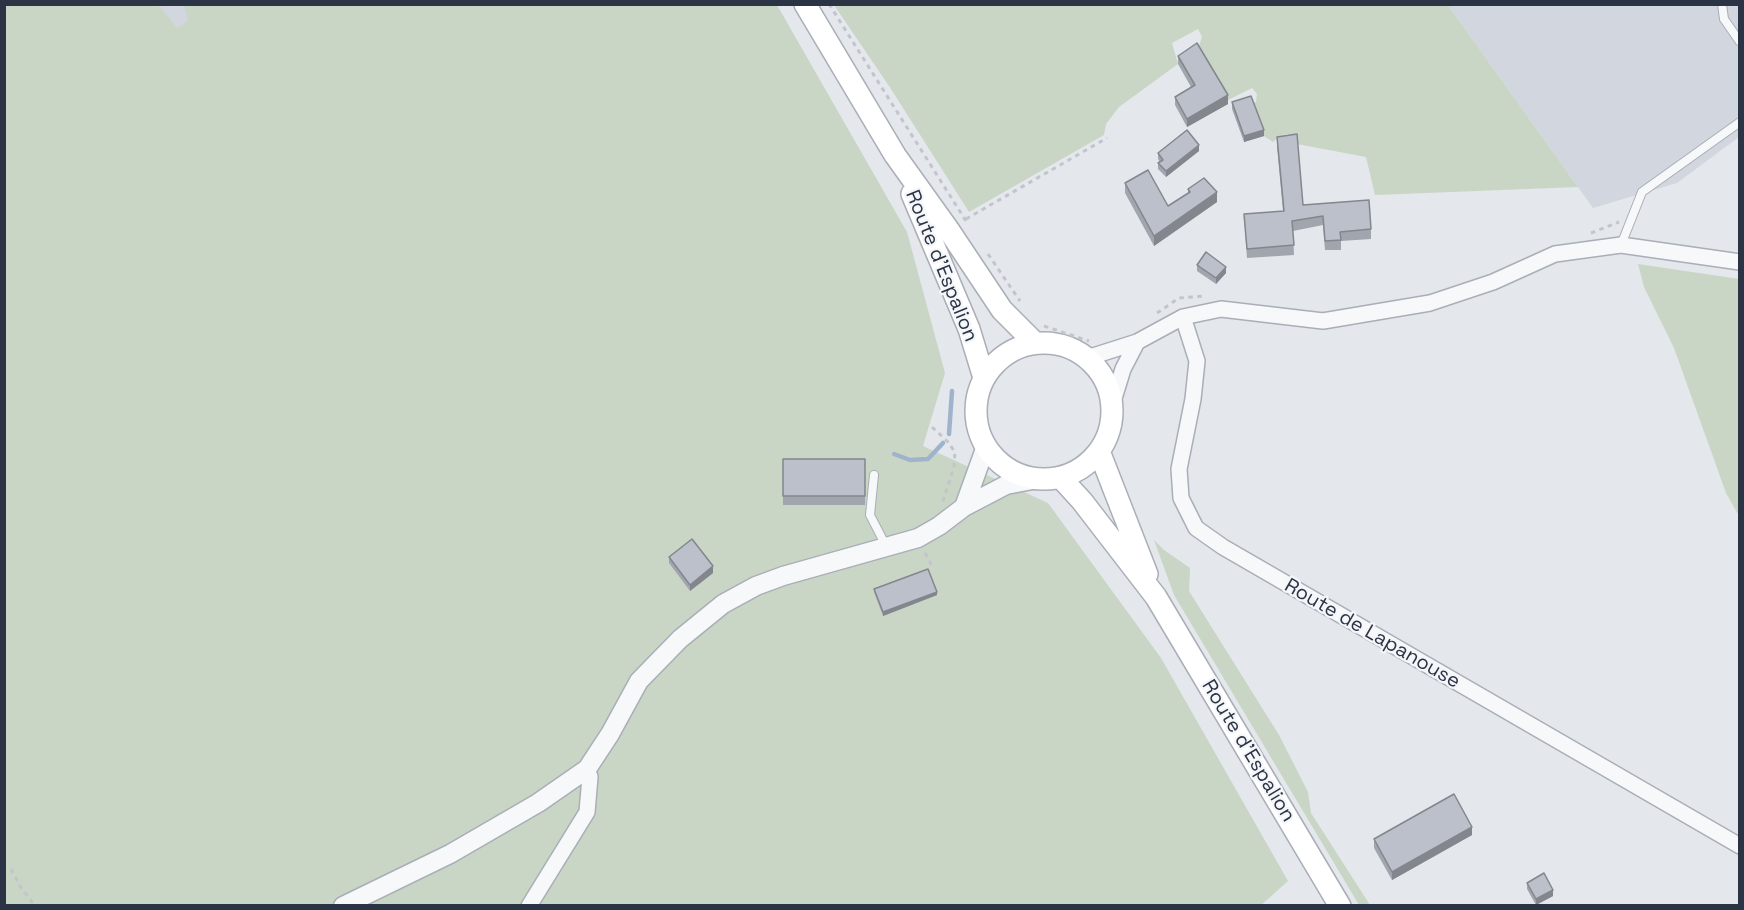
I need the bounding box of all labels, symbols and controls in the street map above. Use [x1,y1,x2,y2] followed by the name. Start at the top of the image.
[900,187,982,345] street label: Route d'Espalion
[1280,574,1464,694] street label: Route de Lapanouse
[1196,676,1300,826] street label: Route d'Espalion

